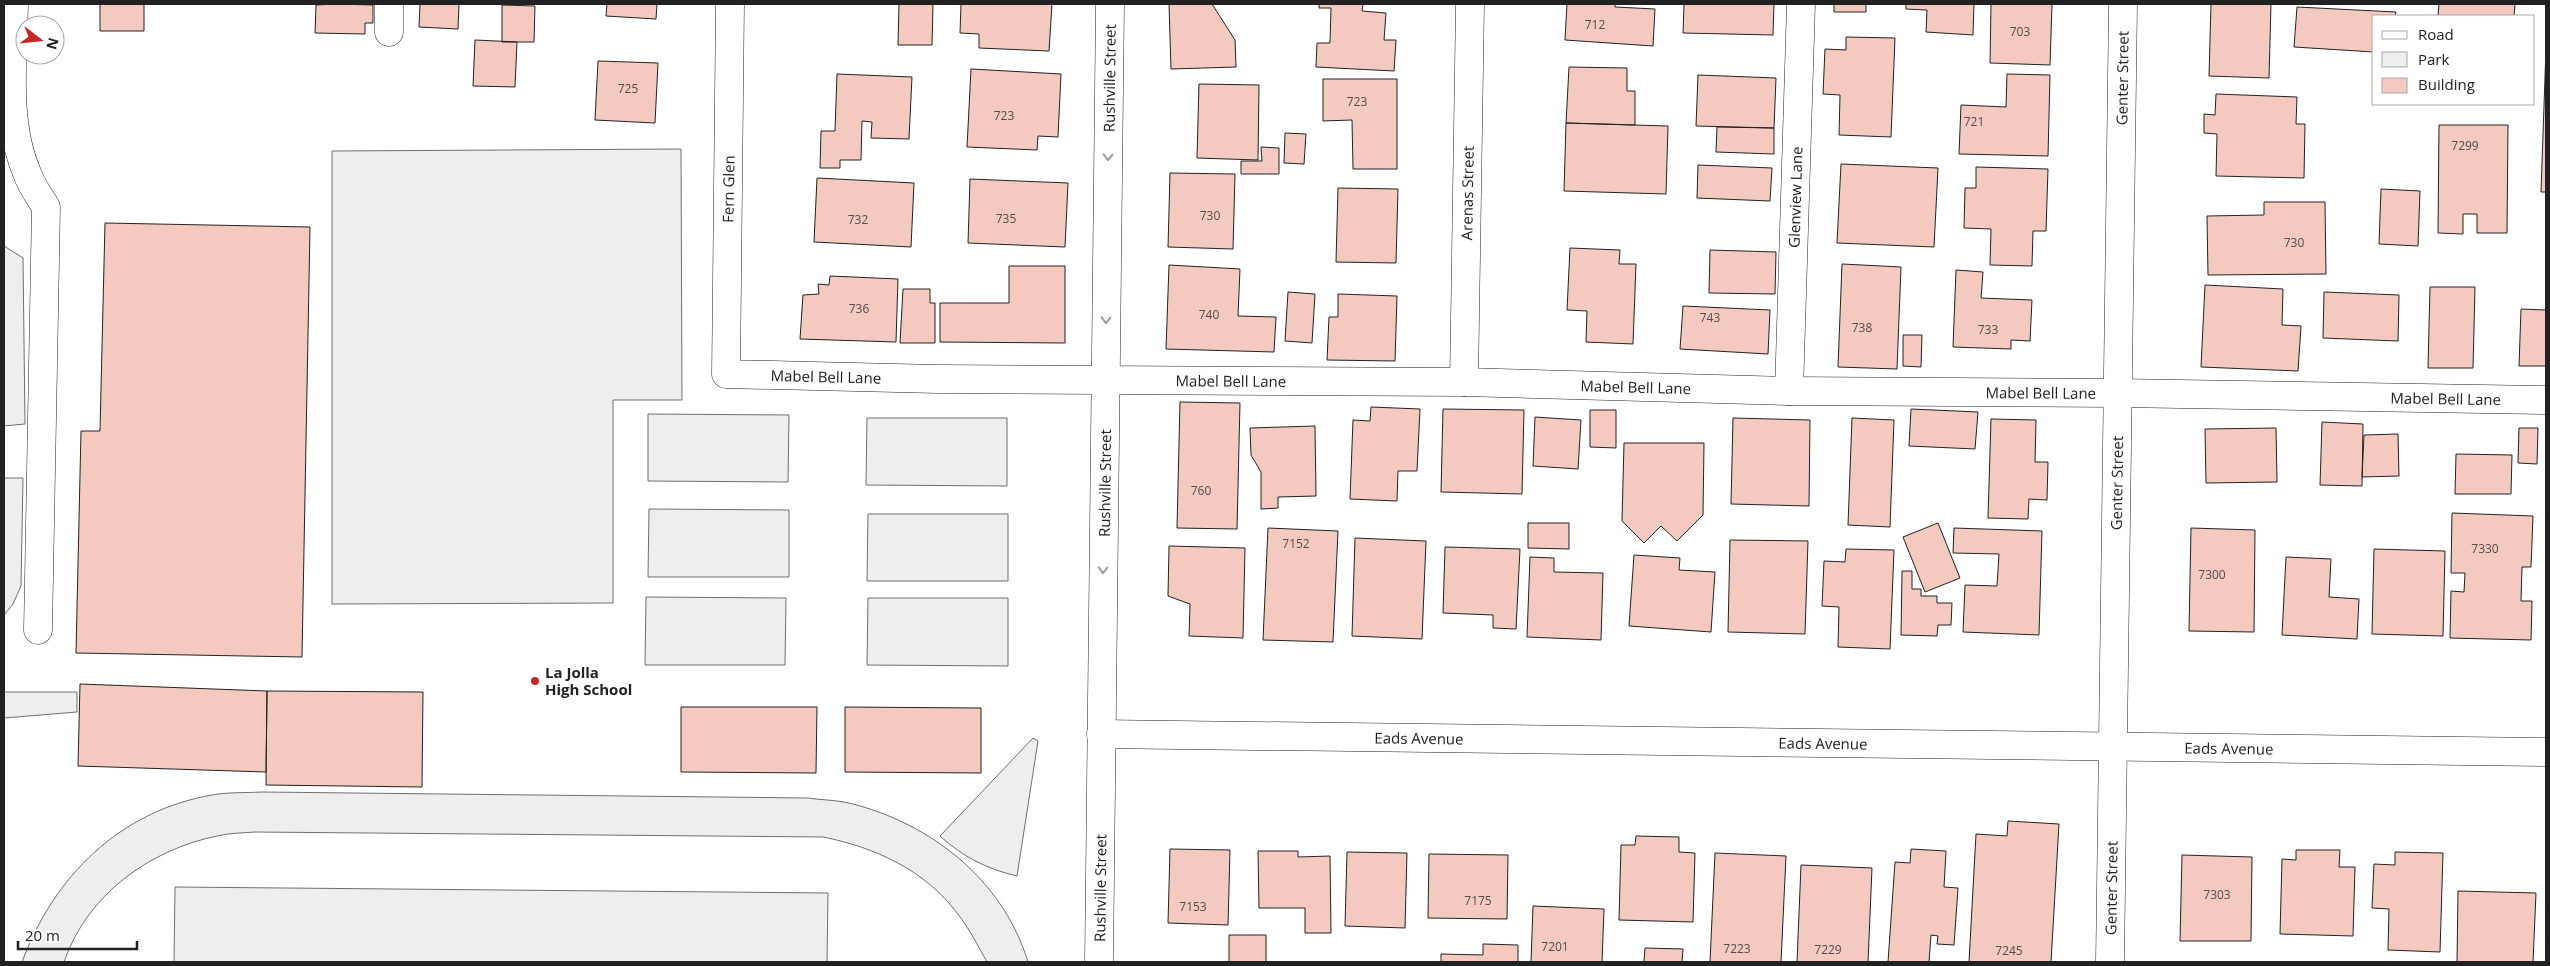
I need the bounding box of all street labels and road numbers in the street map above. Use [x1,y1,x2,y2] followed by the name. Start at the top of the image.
[1099,24,1120,132] street label: Rushville Street
[2111,31,2133,125] street label: Genter Street
[1456,146,1478,241] street label: Arenas Street
[1783,146,1807,248] street label: Glenview Lane
[717,155,739,223] street label: Fern Glen
[770,365,881,388] street label: Mabel Bell Lane
[1176,370,1286,391] street label: Mabel Bell Lane
[1580,375,1691,398] street label: Mabel Bell Lane
[1985,382,2096,403] street label: Mabel Bell Lane
[2390,387,2501,409] street label: Mabel Bell Lane
[1094,429,1115,537] street label: Rushville Street
[2106,436,2127,530] street label: Genter Street
[1374,727,1464,749] street label: Eads Avenue
[1778,732,1868,754] street label: Eads Avenue
[2184,737,2274,759] street label: Eads Avenue
[1089,834,1110,942] street label: Rushville Street
[2100,841,2122,935] street label: Genter Street

